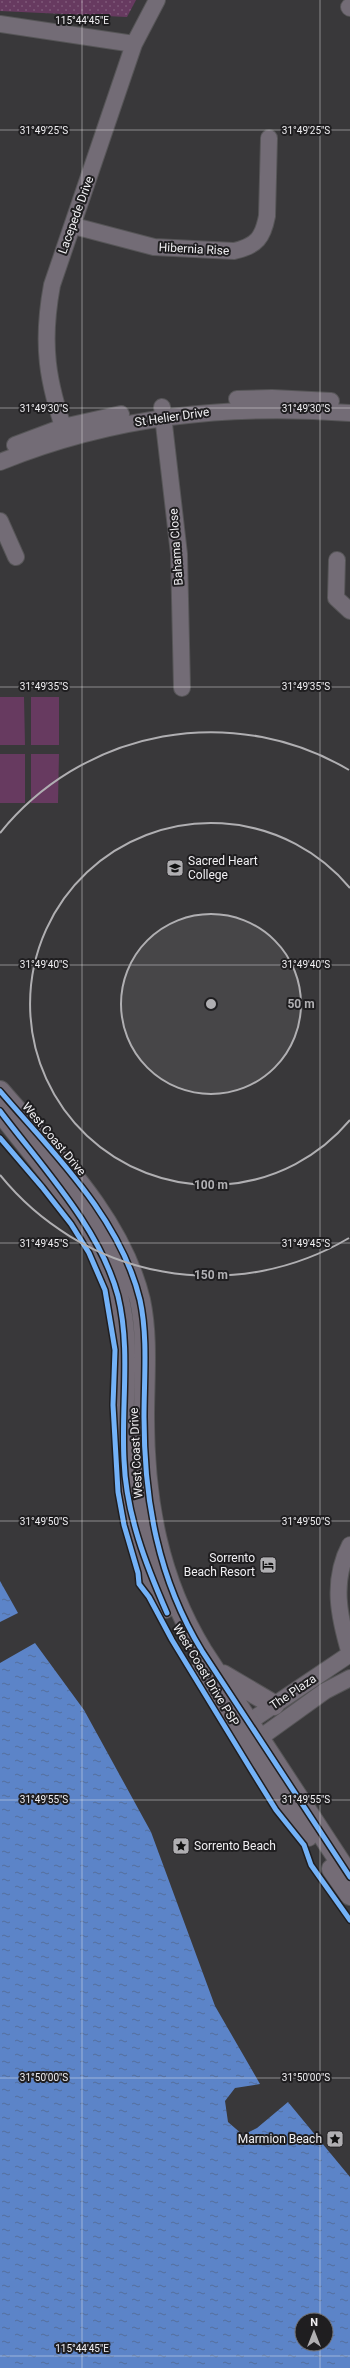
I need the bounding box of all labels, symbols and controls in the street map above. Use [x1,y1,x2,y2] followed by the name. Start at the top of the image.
[55,15,109,26] text: 115°44'45"E
[20,125,68,136] text: 31°49'25"S
[282,125,330,136] text: 31°49'25"S
[55,174,97,256] street label: Lacepede Drive
[158,240,230,258] street label: Hibernia Rise
[20,403,68,414] text: 31°49'30"S
[282,403,330,414] text: 31°49'30"S
[134,405,210,429] street label: St Helier Drive
[166,508,186,586] street label: Bahama Close
[20,681,68,692] text: 31°49'35"S
[282,681,330,692] text: 31°49'35"S
[188,854,258,882] place label: Sacred Heart College
[165,858,185,878] school or university icon: Sacred Heart College
[20,959,68,970] text: 31°49'40"S
[282,959,330,970] text: 31°49'40"S
[204,997,218,1011] centre of rings
[287,997,315,1011] text: 50 m
[19,1100,89,1178] street label: West Coast Drive
[194,1178,228,1192] text: 100 m
[20,1238,68,1249] text: 31°49'45"S
[282,1238,330,1249] text: 31°49'45"S
[194,1268,228,1282] text: 150 m
[127,1407,145,1499] street label: West Coast Drive
[20,1516,68,1527] text: 31°49'50"S
[282,1516,330,1527] text: 31°49'50"S
[184,1551,255,1579] place label: Sorrento Beach Resort
[258,1555,278,1575] hotel icon: Sorrento Beach Resort
[170,1622,242,1729] street label: West Coast Drive PSP
[267,1671,319,1713] street label: The Plaza
[20,1794,68,1805] text: 31°49'55"S
[282,1794,330,1805] text: 31°49'55"S
[171,1836,191,1856] place icon: Sorrento Beach
[194,1839,276,1853] place label: Sorrento Beach
[20,2072,68,2083] text: 31°50'00"S
[282,2072,330,2083] text: 31°50'00"S
[325,2129,345,2149] place icon: Marmion Beach
[238,2132,322,2146] place label: Marmion Beach
[294,2312,334,2352] north arrow
[310,2316,318,2329] text: N
[55,2343,109,2354] text: 115°44'45"E

